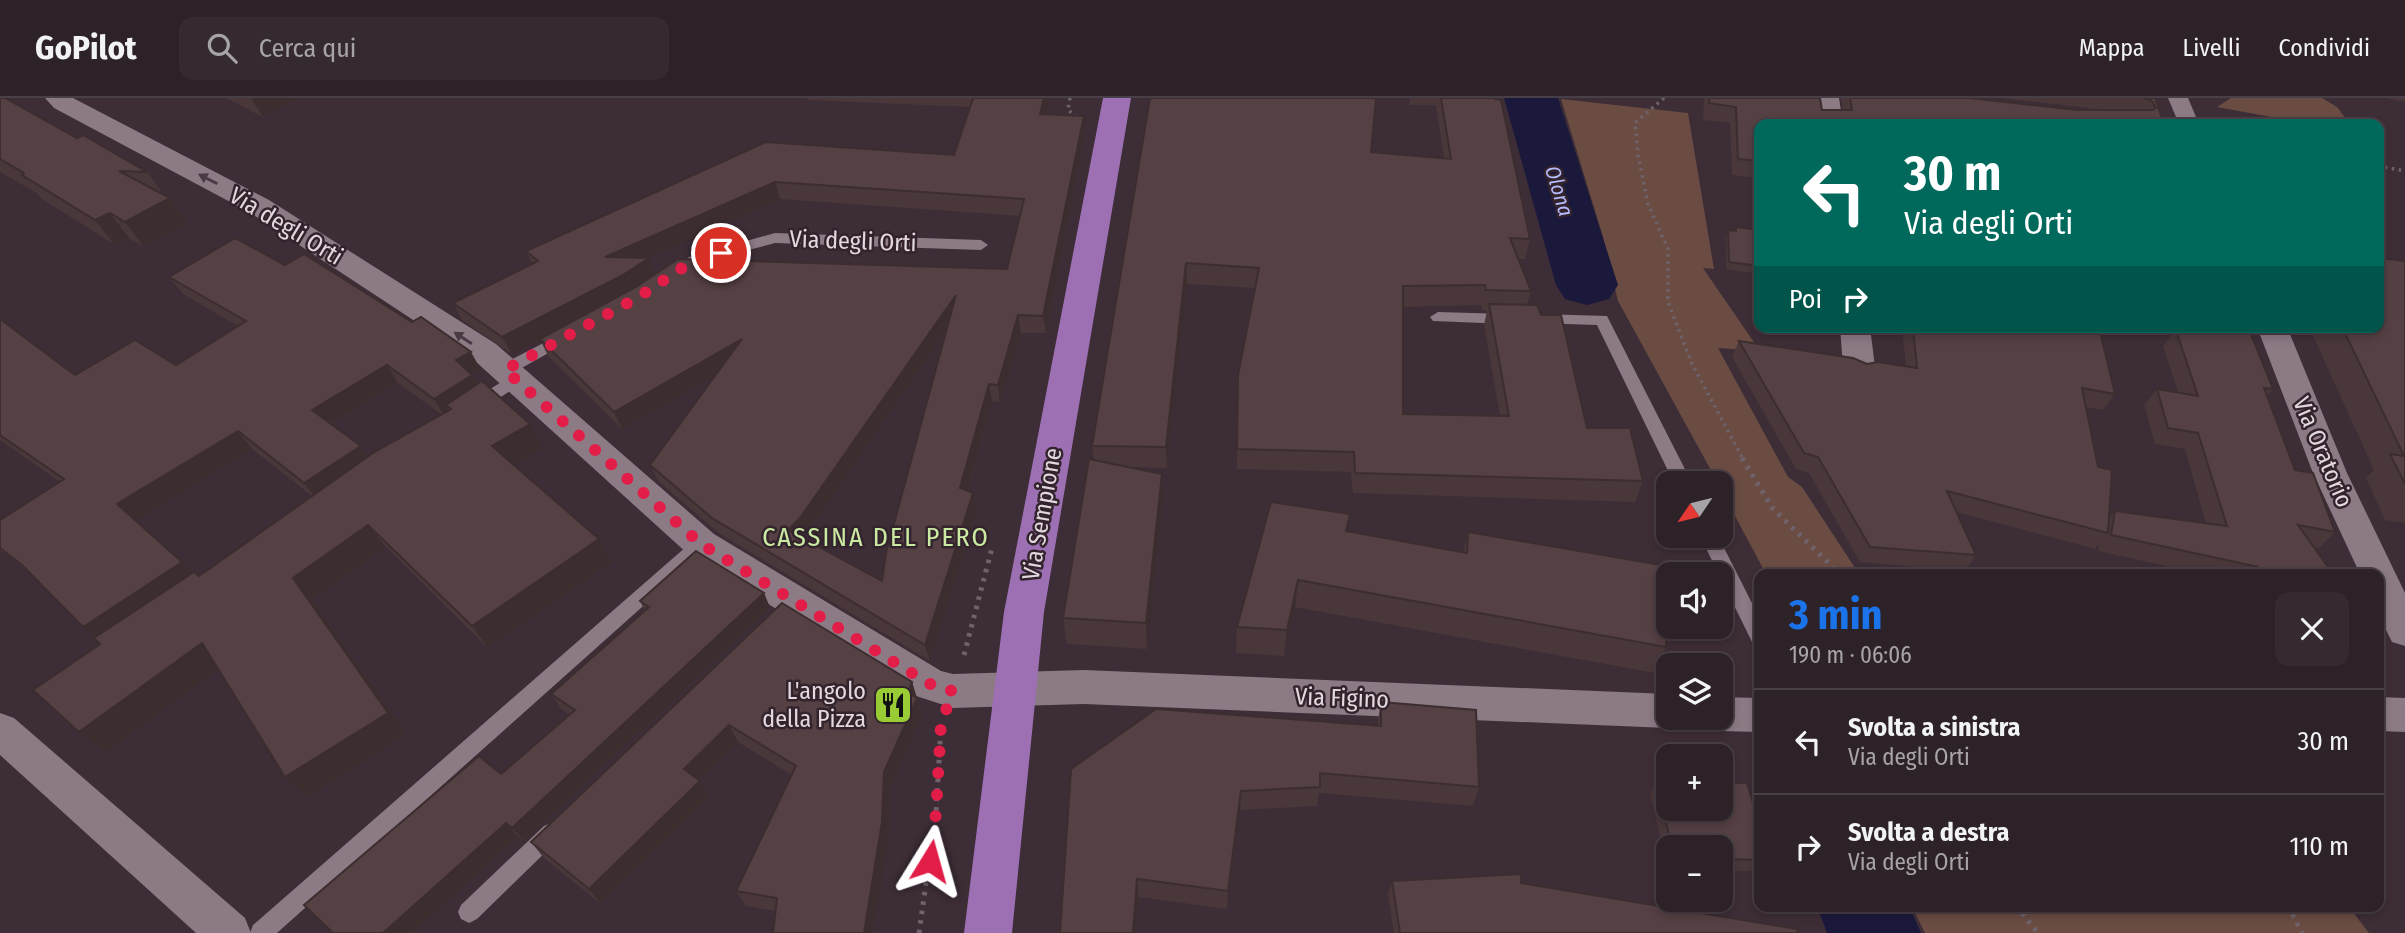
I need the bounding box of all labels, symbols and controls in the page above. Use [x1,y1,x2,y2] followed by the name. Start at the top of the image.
[179,17,669,80] search box
[35,28,137,68] text: GoPilot
[203,29,241,67] icon: search
[259,33,356,64] text: Cerca qui
[2079,34,2145,62] text: Mappa
[2183,34,2240,62] text: Livelli
[2278,34,2370,62] text: Condividi
[1904,144,2002,203] text: 30 m
[1789,147,1880,238] icon: left
[1539,163,1579,219] water label: Olona
[198,173,218,185] one-way arrow
[224,181,348,271] street label: Via degli Orti
[1904,204,2073,242] text: Via degli Orti
[691,223,751,283] pin
[789,225,917,257] street label: Via degli Orti
[702,234,740,272] icon: arrive
[1836,280,1874,318] icon: right
[1789,284,1822,315] text: Poi
[454,331,473,344] one-way arrow
[2287,393,2359,511] street label: Via Oratorio
[1017,446,1067,582] street label: Via Sempione
[1656,471,1732,548] north arrow
[1656,471,1733,912] map controls
[762,522,990,553] district label: CASSINA DEL PERO
[1656,562,1733,639] button: sound
[1789,590,1883,640] text: 3 min
[2275,592,2349,666] button: close
[1789,641,1912,669] text: 190 m · 06:06
[1656,653,1733,730] button: layers
[762,677,866,733] place label: L'angolo della Pizza
[1295,682,1389,714] street label: Via Figino
[872,684,914,726] restaurant icon: L'angolo della Pizza
[1848,712,2020,743] text: Svolta a sinistra
[1789,723,1827,761] icon: left
[2298,726,2349,757] text: 30 m
[1848,743,1970,771] text: Via degli Orti
[1656,744,1733,821] button: +
[1848,817,2009,848] text: Svolta a destra
[893,824,967,898] position arrow
[1789,828,1827,866] icon: right
[2289,831,2349,862] text: 110 m
[1656,835,1733,912] button: −
[1848,848,1970,876] text: Via degli Orti

